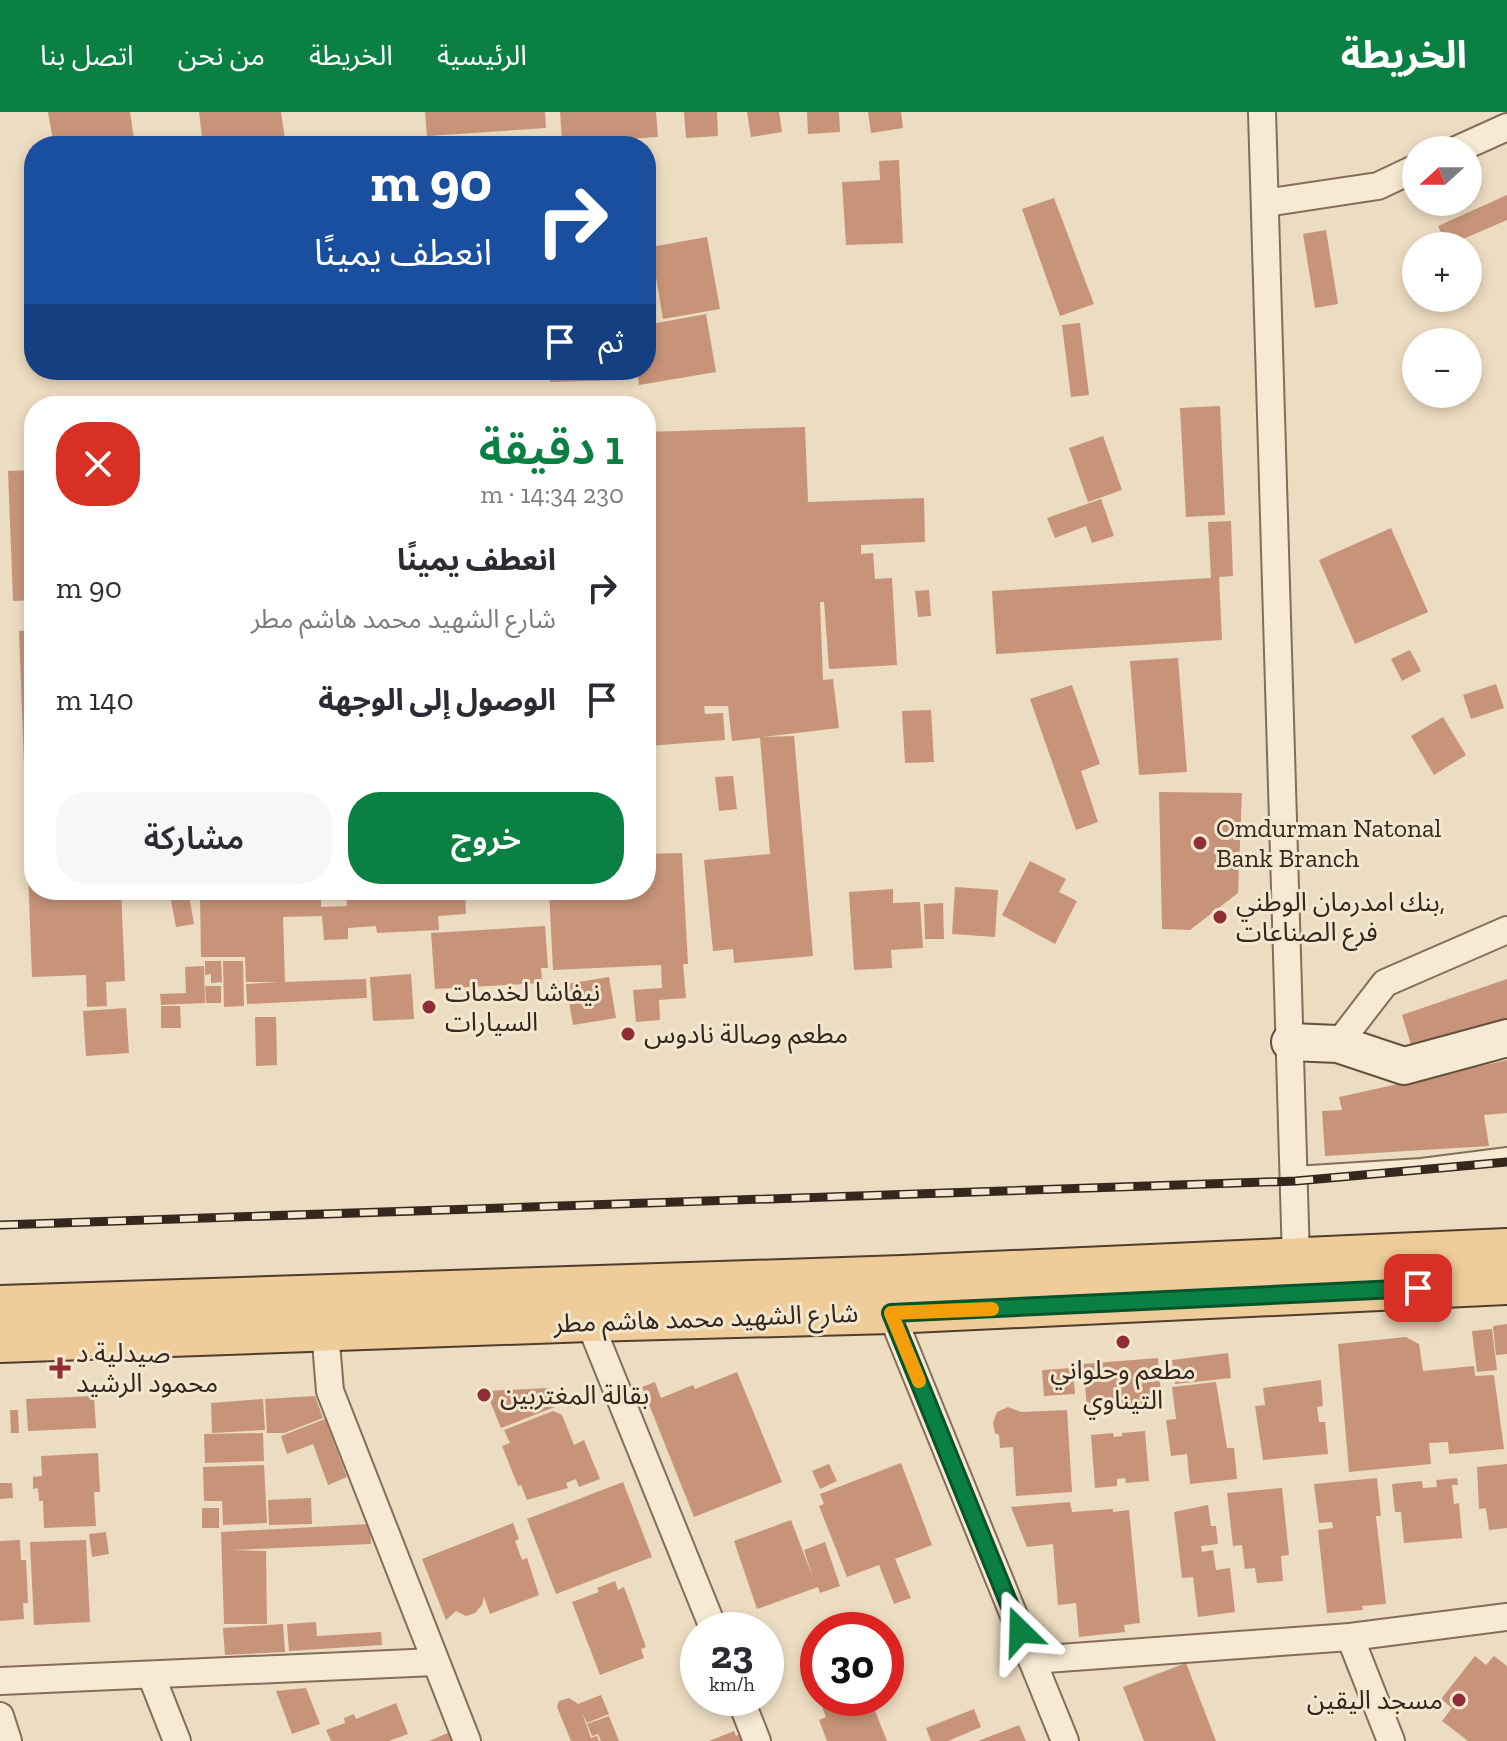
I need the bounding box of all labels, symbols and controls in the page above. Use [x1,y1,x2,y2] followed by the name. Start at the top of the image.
[1341,32,1467,78] text: الخريطة
[40,39,134,72] text: اتصل بنا
[178,39,265,72] text: من نحن
[309,39,393,72] text: الخريطة
[437,39,527,72] text: الرئيسية
[1402,136,1482,216] north arrow
[1402,136,1482,408] map controls
[370,148,492,215] text: 90 m
[520,168,624,272] icon: right
[314,231,492,274] text: انعطف يمينًا
[1402,232,1482,312] button: +
[538,320,582,364] icon: arrive
[598,324,624,360] text: ثم
[1402,328,1482,408] button: −
[479,419,624,476] text: 1 دقيقة
[56,422,140,506] button: close
[480,478,624,510] text: 230 m · 14:34
[397,542,556,578] text: انعطف يمينًا
[580,566,624,610] icon: right
[56,570,122,606] text: 90 m
[251,603,556,635] text: شارع الشهيد محمد هاشم مطر
[580,678,624,722] icon: arrive
[56,682,134,718] text: 140 m
[318,682,556,718] text: الوصول إلى الوجهة
[56,792,332,884] button: مشاركة
[348,792,624,884] button: خروج
[1216,812,1442,874] place label: Omdurman Natonal Bank Branch
[1191,834,1209,852] marker: Omdurman Natonal Bank Branch
[1236,886,1445,951] place label: بنك امدرمان الوطني, فرع الصناعات
[1211,908,1229,926] marker: بنك امدرمان الوطني, فرع الصناعات
[445,976,600,1038] place label: نيفاشا لخدمات السيارات
[420,998,438,1016] marker: نيفاشا لخدمات السيارات
[644,1018,848,1054] place label: مطعم وصالة نادوس
[619,1025,637,1043] marker: مطعم وصالة نادوس
[1384,1254,1452,1322] pin
[1396,1266,1440,1310] icon: arrive
[552,1297,859,1343] street label: شارع الشهيد محمد هاشم مطر
[1114,1333,1132,1351] marker: مطعم وحلواني التيناوي
[76,1337,218,1399] place label: صيدلية د محمود الرشيد
[1050,1354,1196,1420] place label: مطعم وحلواني التيناوي
[51,1359,69,1377] marker: صيدلية د محمود الرشيد
[500,1379,649,1411] place label: بقالة المغتربين
[475,1386,493,1404] marker: بقالة المغتربين
[978,1589,1062,1673] position arrow
[800,1612,904,1716] speed limit sign: 30
[711,1630,753,1678] text: 23
[709,1672,755,1696] text: km/h
[1307,1684,1443,1716] place label: مسجد اليقين
[1450,1691,1468,1709] marker: مسجد اليقين

